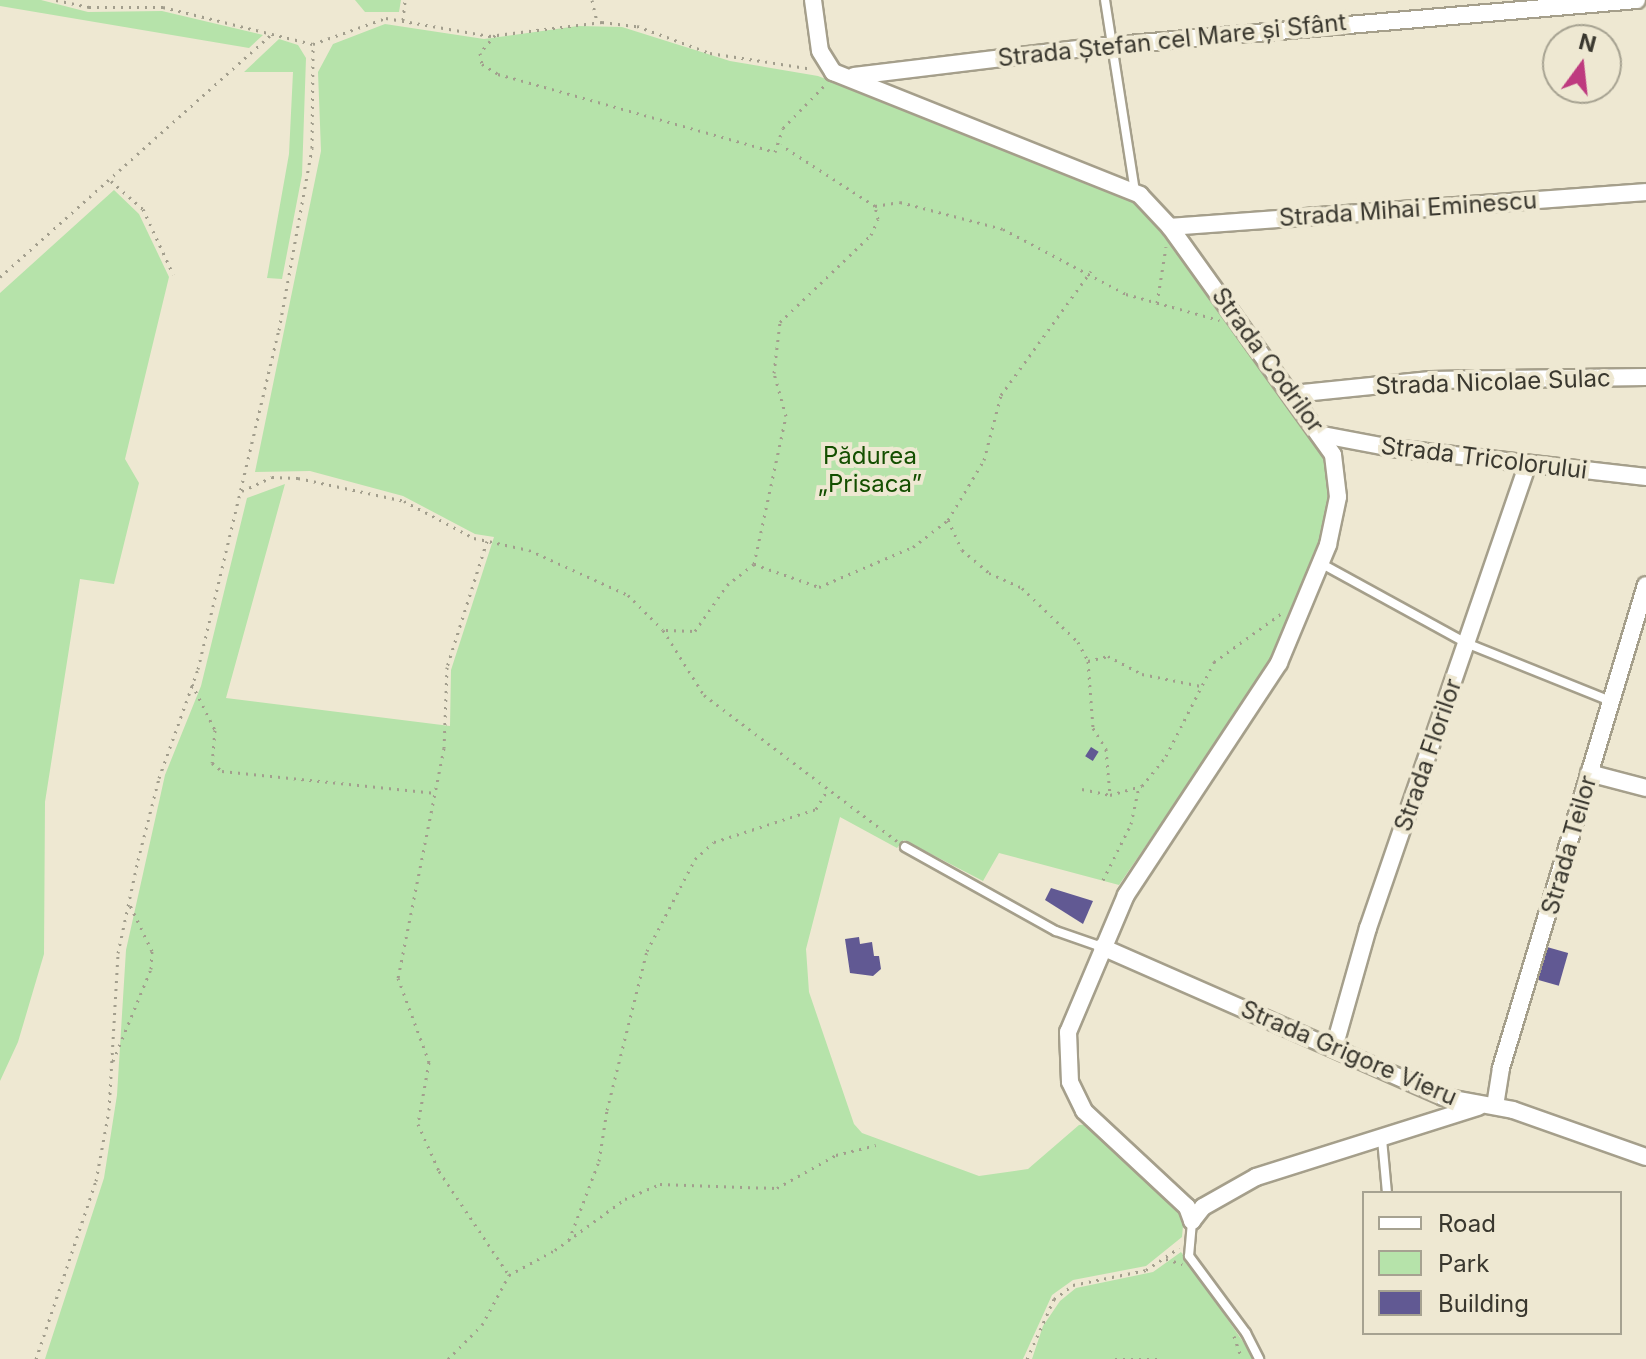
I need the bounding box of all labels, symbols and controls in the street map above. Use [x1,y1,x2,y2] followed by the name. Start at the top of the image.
[996,7,1348,73] street label: Strada Ștefan cel Mare și Sfânt
[1542,24,1622,104] north arrow
[1576,28,1599,57] text: N
[1278,186,1538,232] street label: Strada Mihai Eminescu
[1206,282,1330,438] street label: Strada Codrilor
[1375,364,1611,400] street label: Strada Nicolae Sulac
[1379,431,1589,485] street label: Strada Tricolorului
[818,442,922,498] park label: Pădurea „Prisaca”
[1388,675,1468,835] street label: Strada Florilor
[1535,772,1603,918] street label: Strada Teilor
[1237,994,1461,1112] street label: Strada Grigore Vieru
[1362,1191,1622,1335] legend
[1438,1209,1496,1238] text: Road
[1438,1249,1489,1278] text: Park
[1438,1289,1529,1318] text: Building

